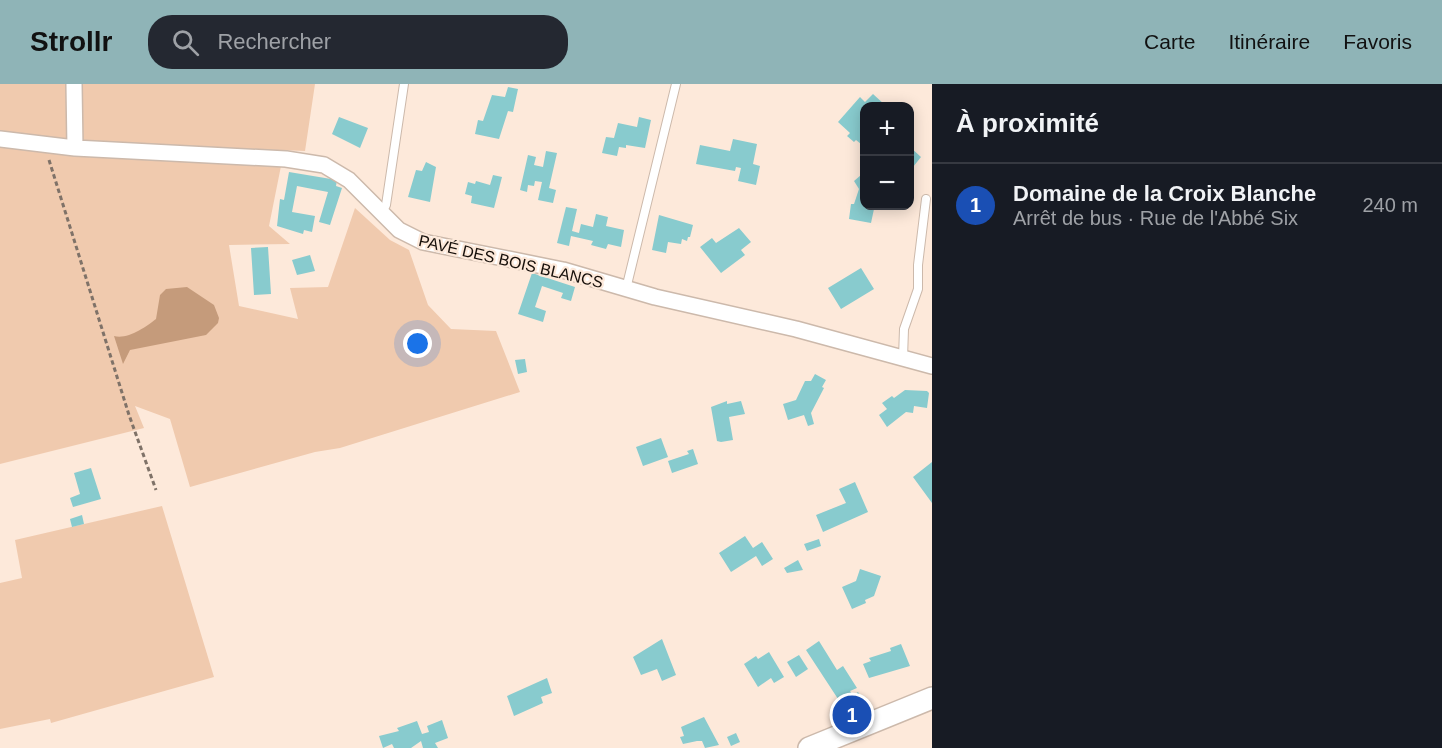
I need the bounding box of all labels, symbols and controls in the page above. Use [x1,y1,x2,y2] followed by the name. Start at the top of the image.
[148,15,568,69] search box
[30,26,112,57] text: Strollr
[169,26,202,59] icon: search
[217,29,331,54] text: Rechercher
[1144,30,1195,53] text: Carte
[1228,30,1310,53] text: Itinéraire
[1343,30,1412,53] text: Favoris
[860,102,914,210] map controls
[860,102,914,156] button: +
[956,108,1099,138] text: À proximité
[860,156,914,210] button: −
[1013,181,1316,206] text: Domaine de la Croix Blanche
[970,194,981,216] text: 1
[1362,194,1418,216] text: 240 m
[1013,207,1298,229] text: Arrêt de bus · Rue de l'Abbé Six
[417,231,605,291] street label: PAVÉ DES BOIS BLANCS
[403,329,432,358] your location
[832,692,872,738] pin: 1

